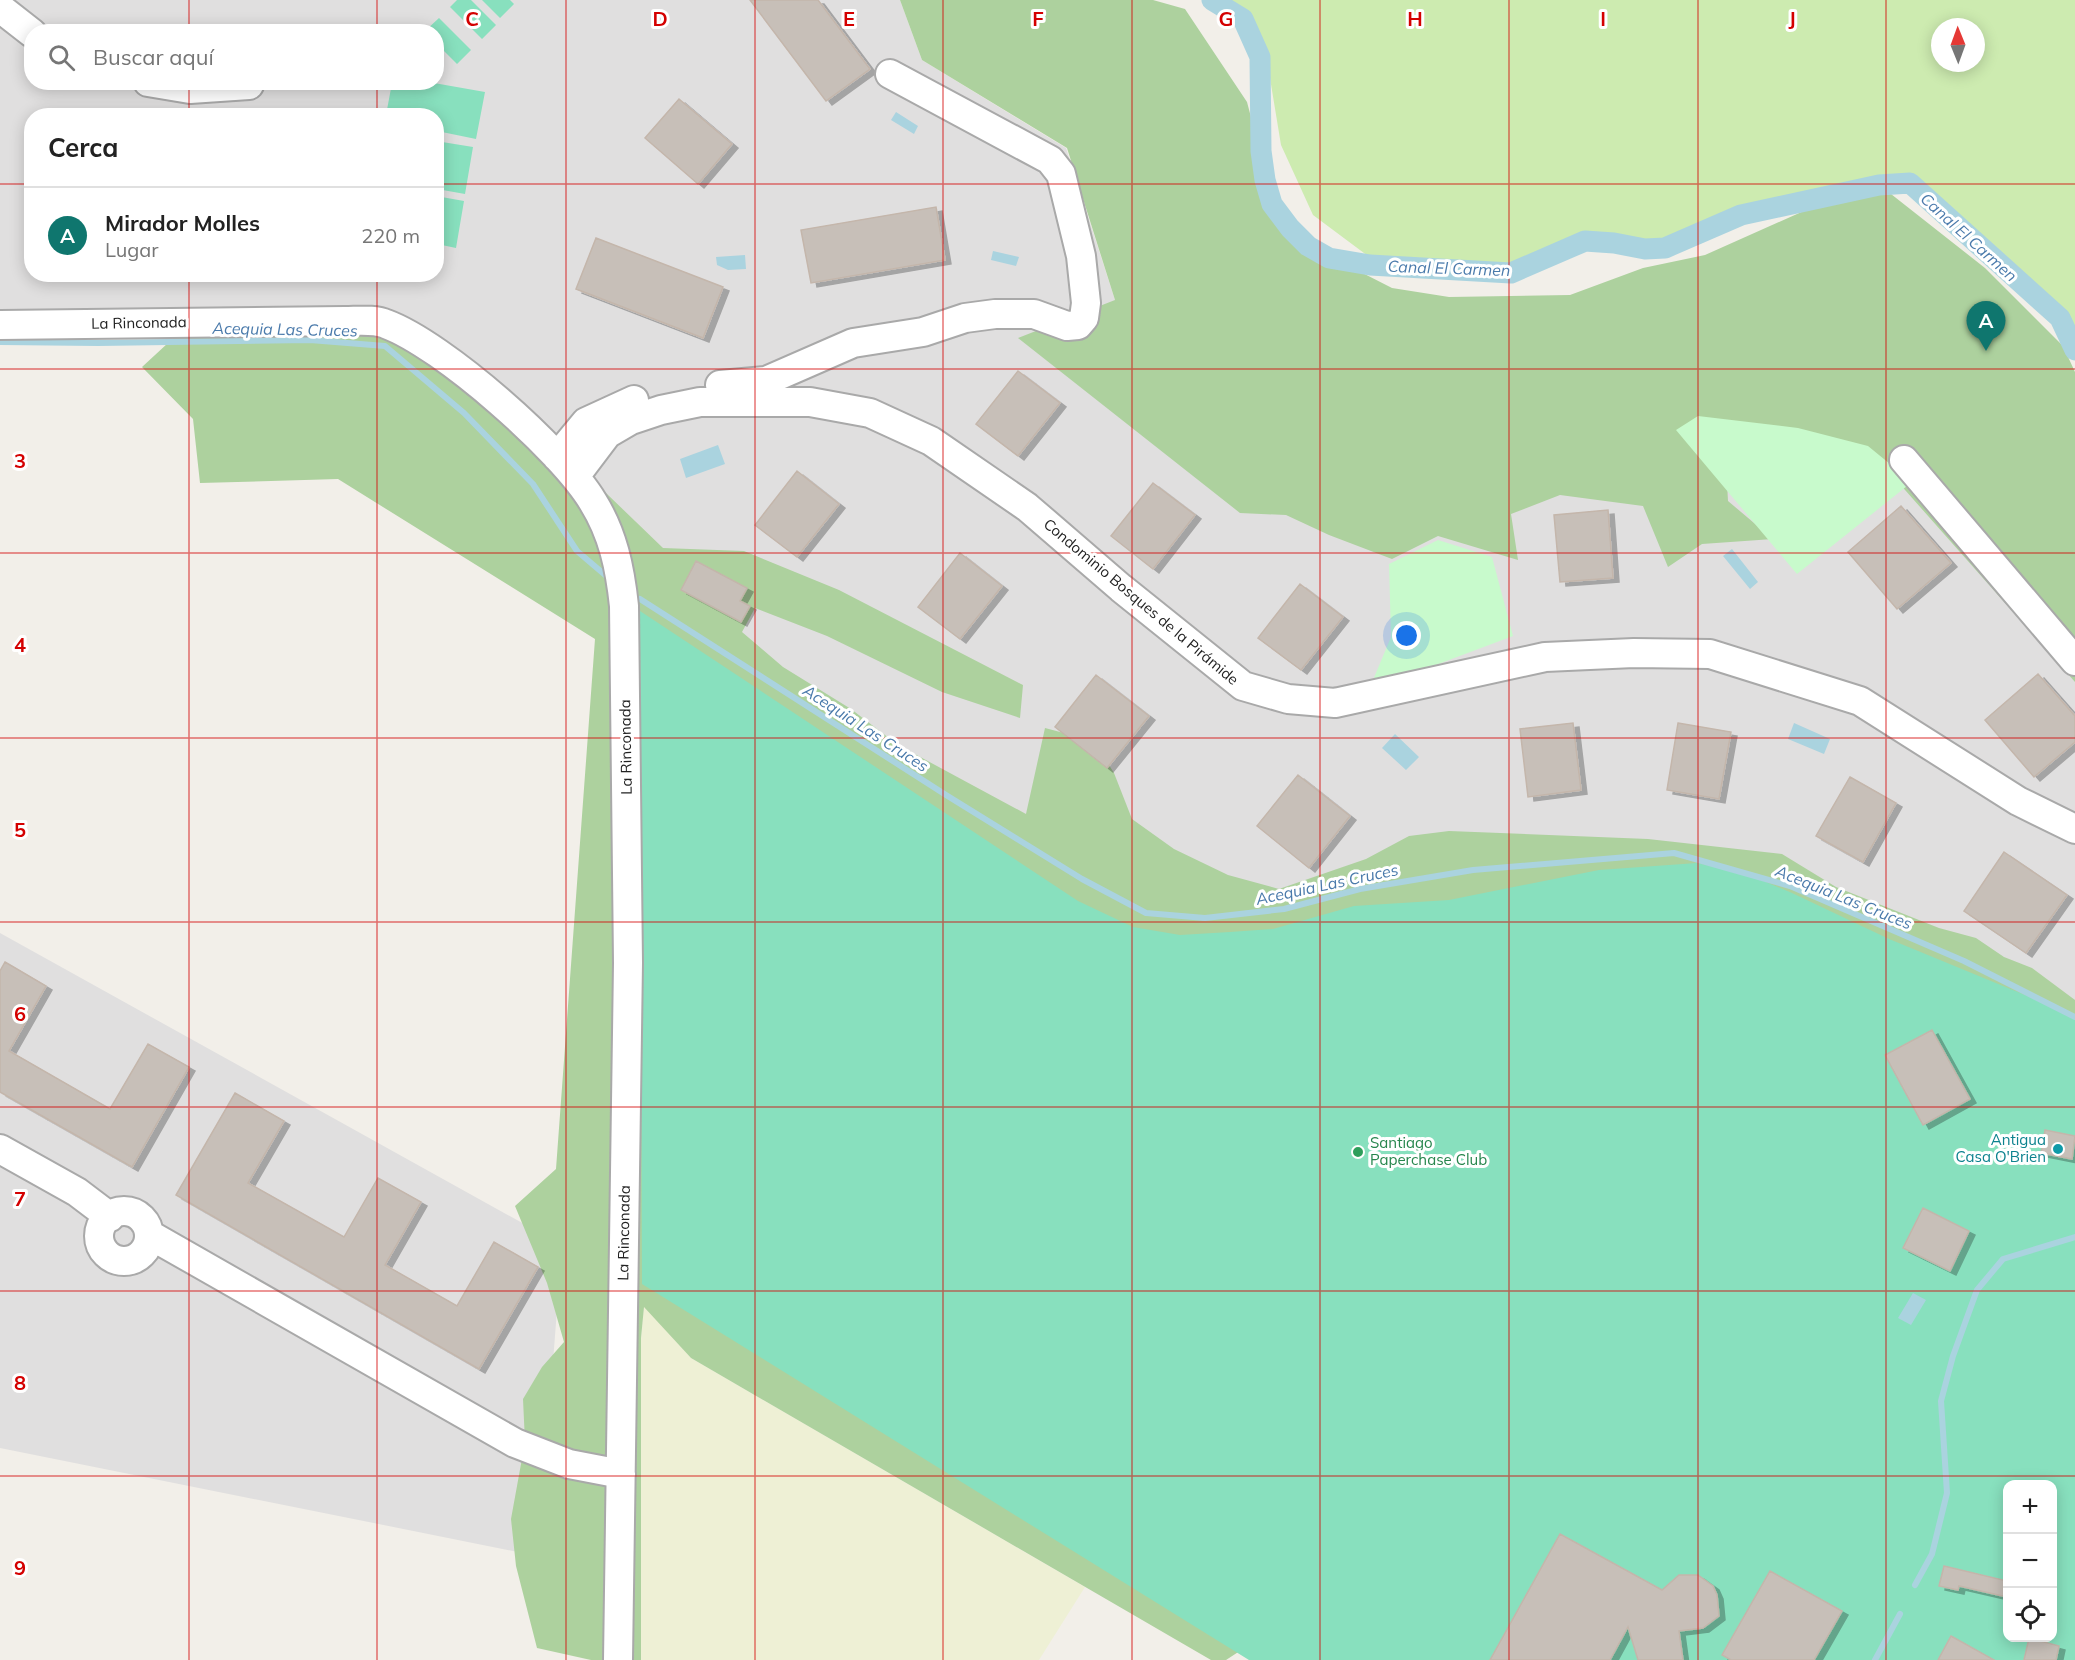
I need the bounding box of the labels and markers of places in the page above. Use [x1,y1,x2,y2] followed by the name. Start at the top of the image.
[1966,302,2006,351] pin: A
[1956,1130,2046,1166] place label: Antigua Casa O'Brien
[1370,1133,1487,1169] place label: Santiago Paperchase Club
[2051,1142,2065,1156] marker: Antigua Casa O'Brien
[1351,1145,1365,1159] marker: Santiago Paperchase Club

